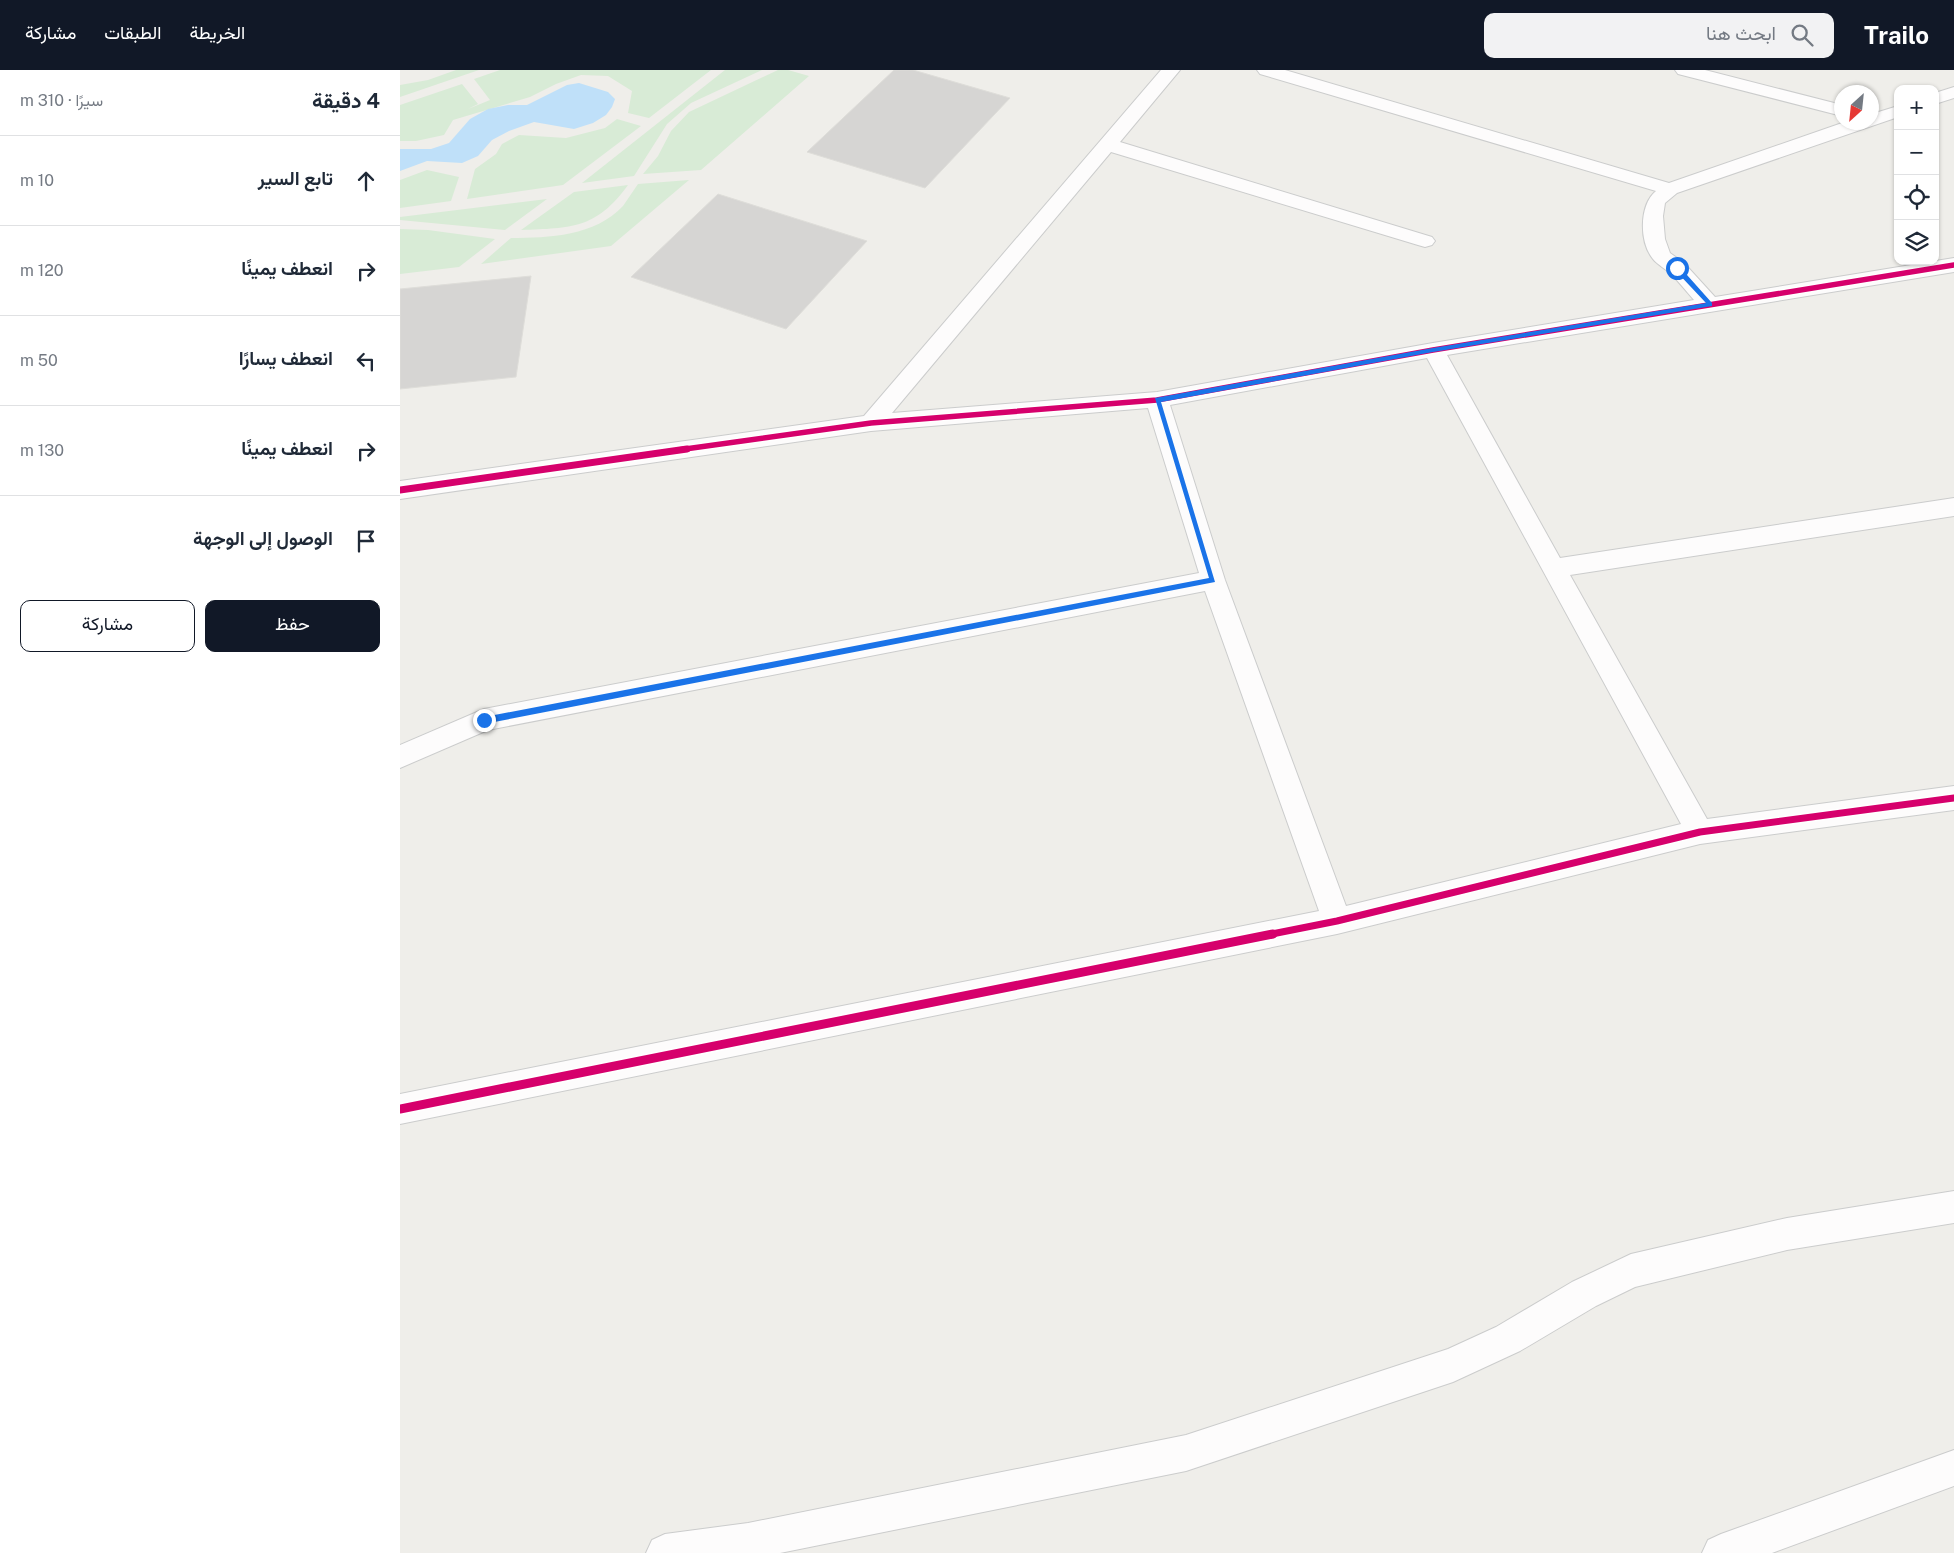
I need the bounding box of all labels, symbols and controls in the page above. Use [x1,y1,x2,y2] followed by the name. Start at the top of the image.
[1484,13,1834,58] search box
[1788,21,1816,49] icon: search
[1864,21,1929,49] text: Trailo
[25,22,76,43] text: مشاركة
[104,22,161,43] text: الطبقات
[189,22,245,43] text: الخريطة
[1706,22,1776,44] text: ابحث هنا
[1834,85,1879,130] north arrow
[1894,85,1939,265] map controls
[1894,85,1939,130] button: +
[312,88,380,113] text: 4 دقيقة
[20,91,103,110] text: سيرًا · 310 m
[1894,130,1939,175] button: −
[258,167,333,189] text: تابع السير
[352,167,380,195] icon: ahead
[20,171,54,190] text: 10 m
[1894,175,1939,220] button: locate
[1894,220,1939,265] button: layers
[241,257,333,279] text: انعطف يمينًا
[352,257,380,285] icon: right
[1666,257,1689,280] route start
[20,261,64,280] text: 120 m
[239,347,333,369] text: انعطف يسارًا
[352,347,380,375] icon: left
[20,351,58,370] text: 50 m
[241,437,333,459] text: انعطف يمينًا
[352,437,380,465] icon: right
[20,441,64,460] text: 130 m
[193,527,333,549] text: الوصول إلى الوجهة
[352,527,380,555] icon: arrive
[20,600,195,652] button: مشاركة
[205,600,380,652] button: حفظ
[473,709,496,732] route end

